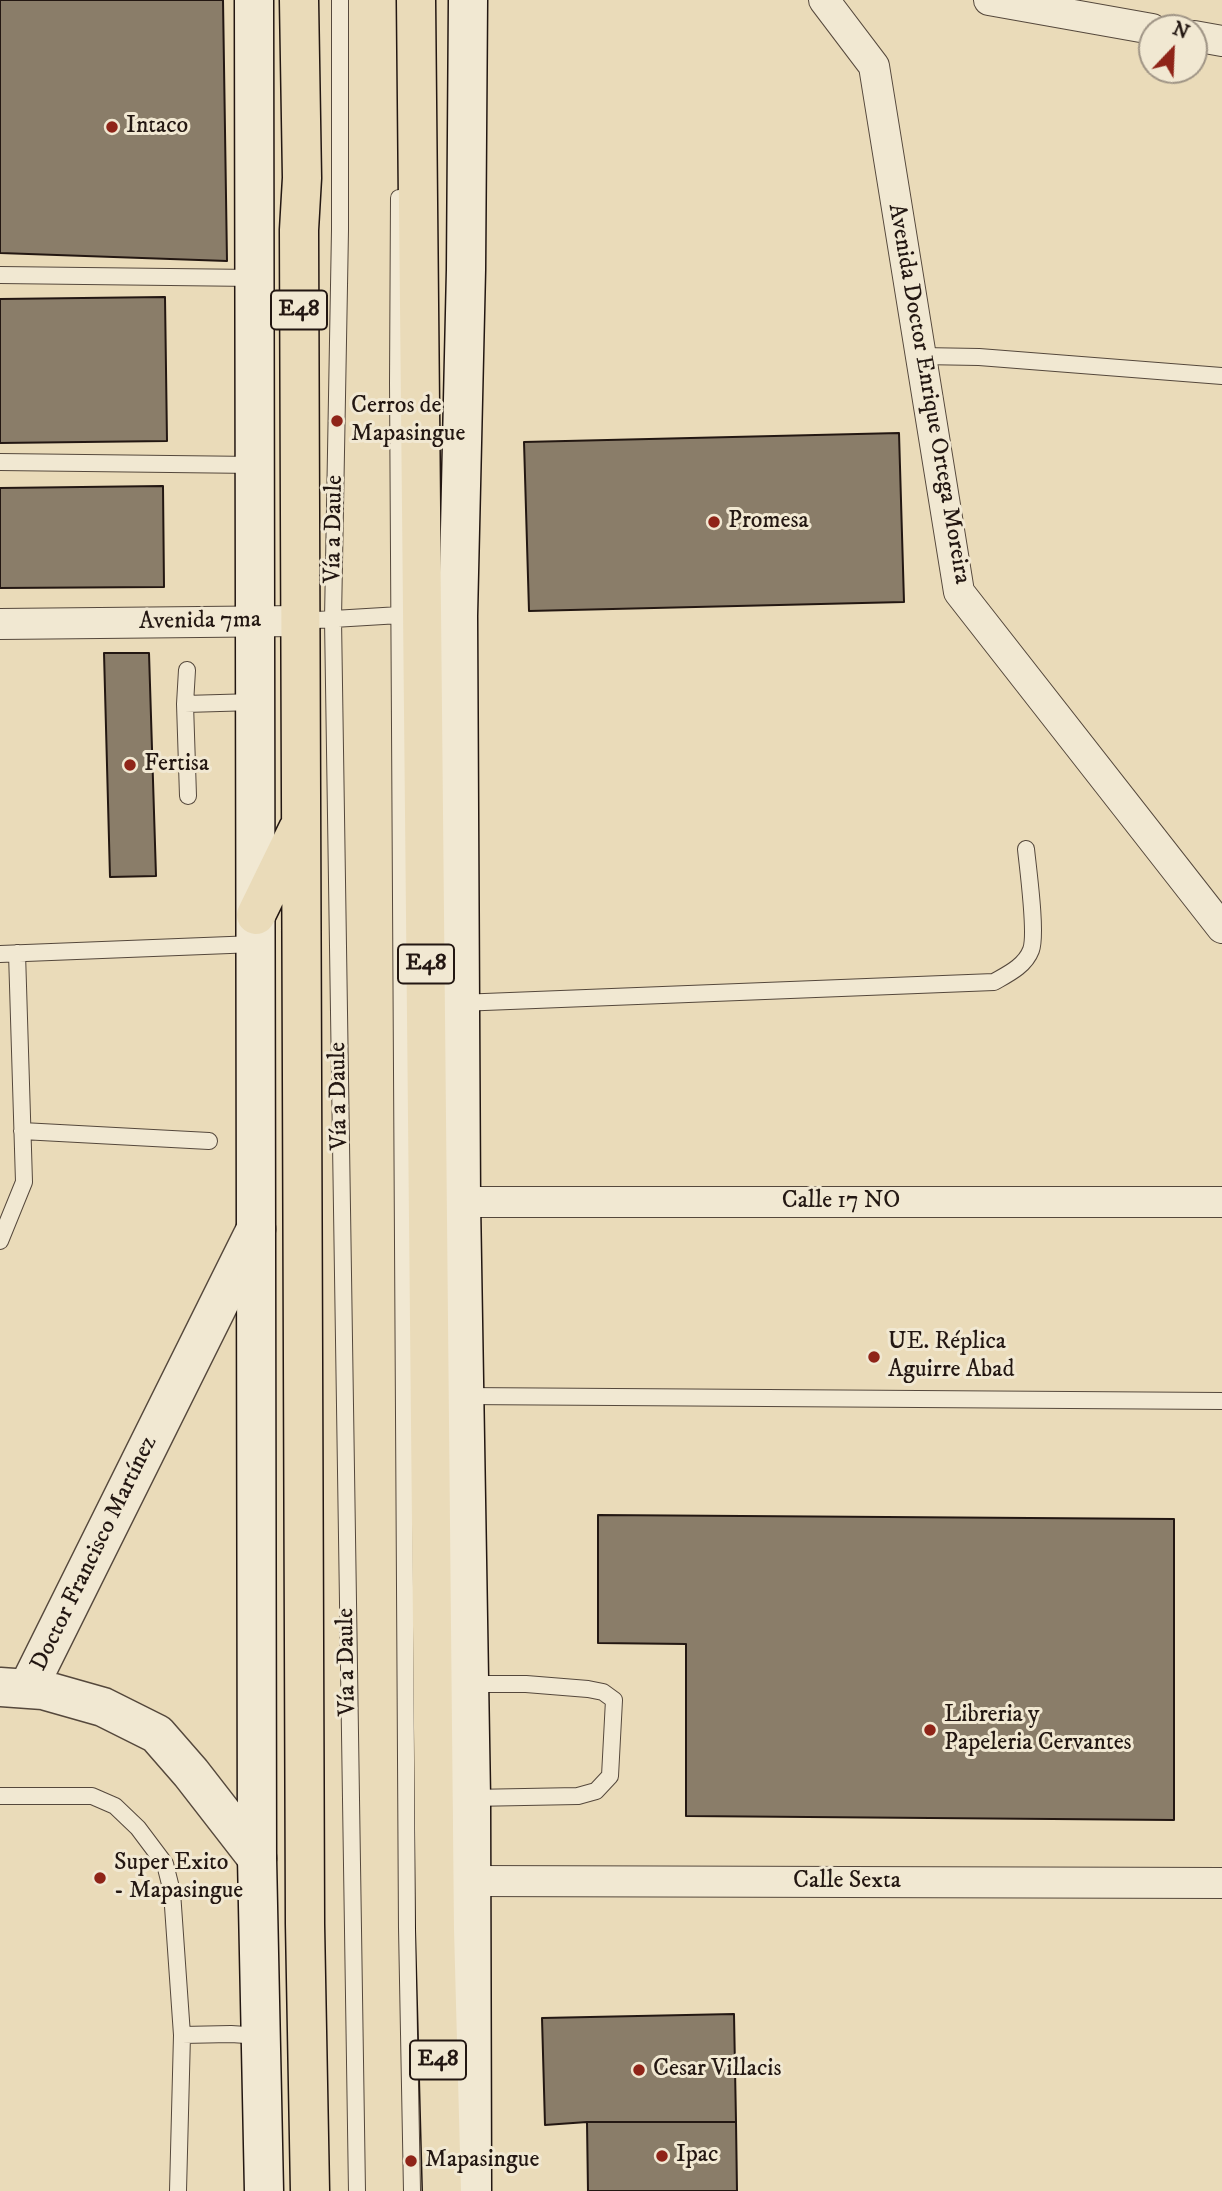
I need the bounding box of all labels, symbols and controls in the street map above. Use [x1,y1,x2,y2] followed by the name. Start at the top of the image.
[1138,14,1208,84] north arrow
[1169,17,1192,45] text: N
[126,113,188,141] place label: Intaco
[104,119,120,135] marker: Intaco
[880,202,976,586] street label: Avenida Doctor Enrique Ortega Moreira
[271,290,327,330] road number: E48
[351,393,465,449] place label: Cerros de Mapasingue
[329,413,345,429] marker: Cerros de Mapasingue
[320,475,350,583] street label: Vía a Daule
[728,508,809,536] place label: Promesa
[706,514,722,530] marker: Promesa
[139,607,261,637] street label: Avenida 7ma
[144,751,209,779] place label: Fertisa
[122,757,138,773] marker: Fertisa
[398,945,454,984] road number: E48
[325,1042,355,1150] street label: Vía a Daule
[782,1188,900,1216] street label: Calle 17 NO
[888,1329,1014,1385] place label: UE. Réplica Aguirre Abad
[866,1349,882,1365] marker: UE. Réplica Aguirre Abad
[26,1432,164,1676] street label: Doctor Francisco Martínez
[333,1608,363,1716] street label: Vía a Daule
[944,1702,1132,1758] place label: Libreria y Papeleria Cervantes
[922,1722,938,1738] marker: Libreria y Papeleria Cervantes
[114,1850,243,1906] place label: Super Exito - Mapasingue
[793,1868,901,1896] street label: Calle Sexta
[92,1870,108,1886] marker: Super Exito - Mapasingue
[410,2040,466,2080] road number: E48
[653,2056,782,2084] place label: Cesar Villacis
[631,2062,647,2078] marker: Cesar Villacis
[676,2142,718,2170] place label: Ipac
[425,2147,539,2175] place label: Mapasingue
[654,2148,670,2164] marker: Ipac
[403,2153,419,2169] marker: Mapasingue

